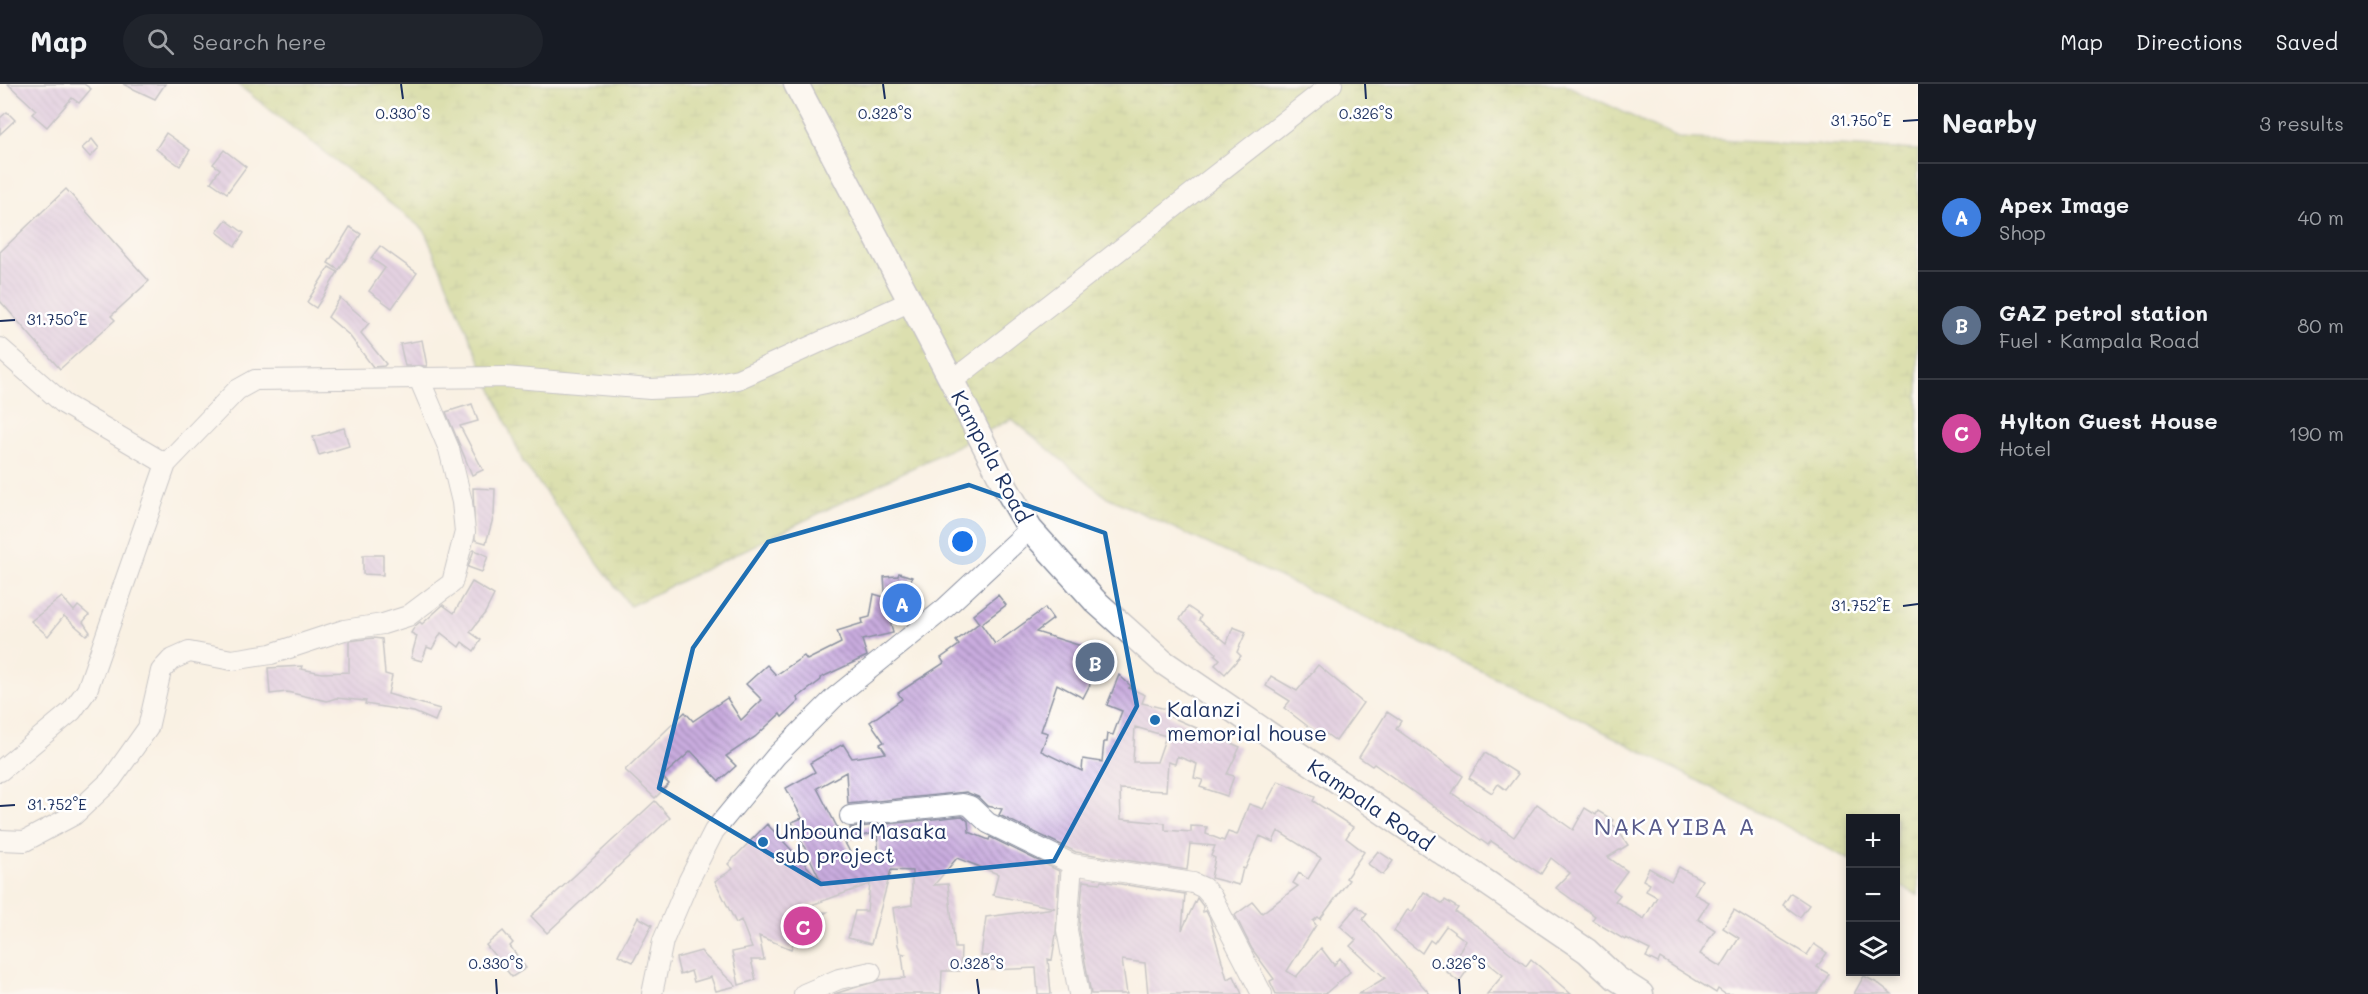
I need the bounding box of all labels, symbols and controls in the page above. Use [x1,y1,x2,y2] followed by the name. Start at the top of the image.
[123,14,543,68] search box
[30,23,87,59] text: Map
[144,25,177,58] icon: search
[192,27,326,56] text: Search here
[2060,28,2103,55] text: Map
[2136,28,2243,55] text: Directions
[2276,28,2338,55] text: Saved
[376,103,430,123] text: 0.330°S
[858,103,912,123] text: 0.328°S
[1339,103,1393,123] text: 0.326°S
[1942,106,2037,140] text: Nearby
[1831,110,1892,130] text: 31.750°E
[2259,110,2344,136] text: 3 results
[1999,190,2129,219] text: Apex Image
[1955,204,1968,230] text: A
[2298,204,2344,230] text: 40 m
[1999,219,2046,245] text: Shop
[1999,298,2208,327] text: GAZ petrol station
[27,309,88,329] text: 31.750°E
[1955,312,1968,338] text: B
[2297,312,2344,338] text: 80 m
[1999,327,2199,353] text: Fuel · Kampala Road
[946,385,1038,527] street label: Kampala Road
[1999,406,2218,435] text: Hylton Guest House
[1954,420,1969,446] text: C
[2289,420,2344,446] text: 190 m
[1999,435,2051,461] text: Hotel
[948,527,977,556] your location
[882,580,922,626] pin: A
[1831,595,1891,615] text: 31.752°E
[1076,640,1114,684] pin: B
[1167,695,1327,746] place label: Kalanzi memorial house
[1148,713,1162,727] marker: Kalanzi memorial house
[1303,752,1439,856] street label: Kampala Road
[27,794,87,814] text: 31.752°E
[1594,810,1756,841] district label: NAKAYIBA A
[1846,814,1900,976] map controls
[1846,814,1900,868] button: +
[775,817,947,868] place label: Unbound Masaka sub project
[756,835,770,849] marker: Unbound Masaka sub project
[1846,868,1900,922] button: −
[784,904,822,948] pin: C
[1846,922,1900,976] button: layers
[469,953,523,973] text: 0.330°S
[950,953,1004,973] text: 0.328°S
[1432,953,1486,973] text: 0.326°S

